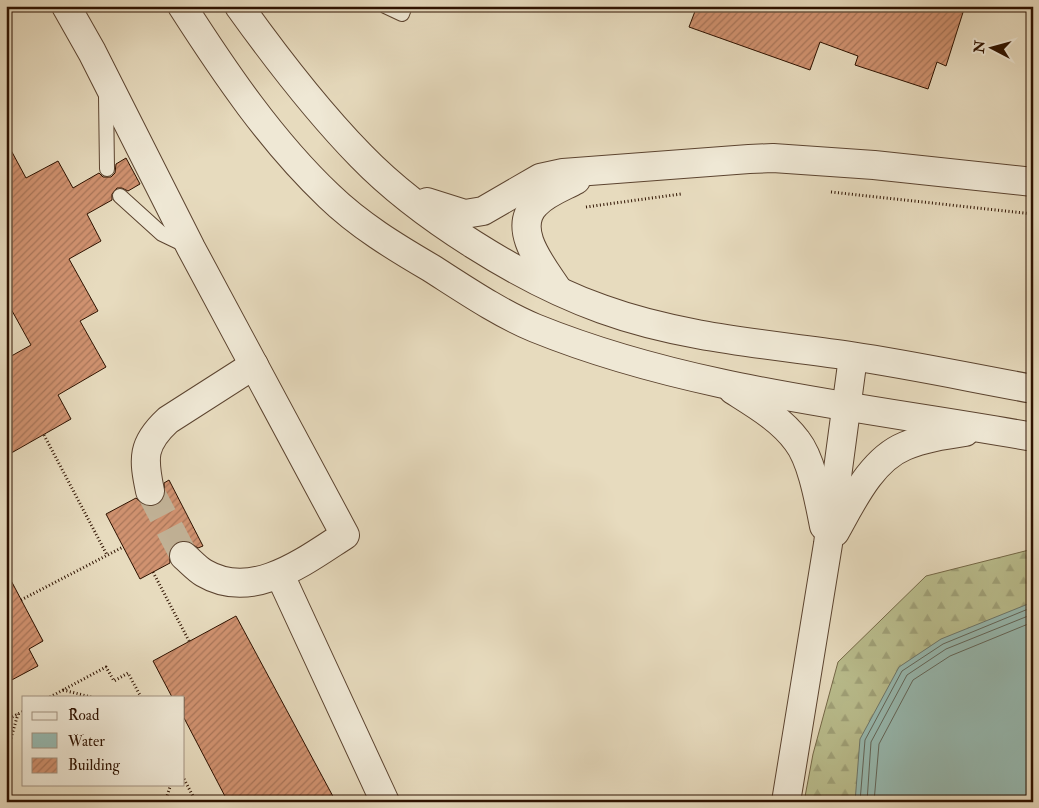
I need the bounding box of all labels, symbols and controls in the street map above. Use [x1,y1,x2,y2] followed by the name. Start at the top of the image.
[966,22,1016,72] north arrow
[970,39,989,55] text: N
[22,696,185,786] legend
[68,706,100,725] text: Road
[67,732,105,751] text: Water
[68,756,120,775] text: Building

